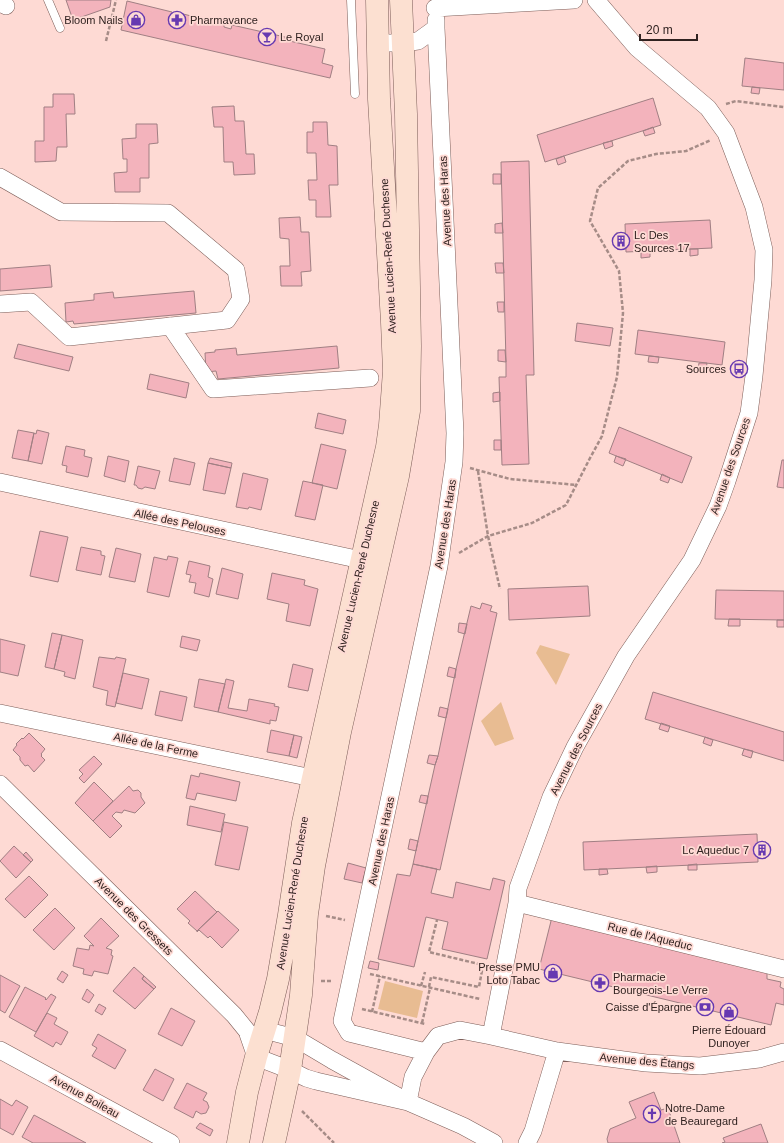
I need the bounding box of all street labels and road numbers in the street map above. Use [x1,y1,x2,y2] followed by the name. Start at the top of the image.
[437,155,453,246] street label: Avenue des Haras
[378,178,398,334] street label: Avenue Lucien-René Duchesne
[708,416,752,516] street label: Avenue des Sources
[432,478,458,570] street label: Avenue des Haras
[335,499,381,653] street label: Avenue Lucien-René Duchesne
[133,506,227,538] street label: Allée des Pelouses
[548,701,605,797] street label: Avenue des Sources
[113,730,199,760] street label: Allée de la Ferme
[366,795,396,886] street label: Avenue des Haras
[274,815,310,971] street label: Avenue Lucien-René Duchesne
[93,875,176,958] street label: Avenue des Gressets
[607,920,694,952] street label: Rue de l'Aqueduc
[599,1051,695,1071] street label: Avenue des Étangs
[48,1072,122,1120] street label: Avenue Boileau

